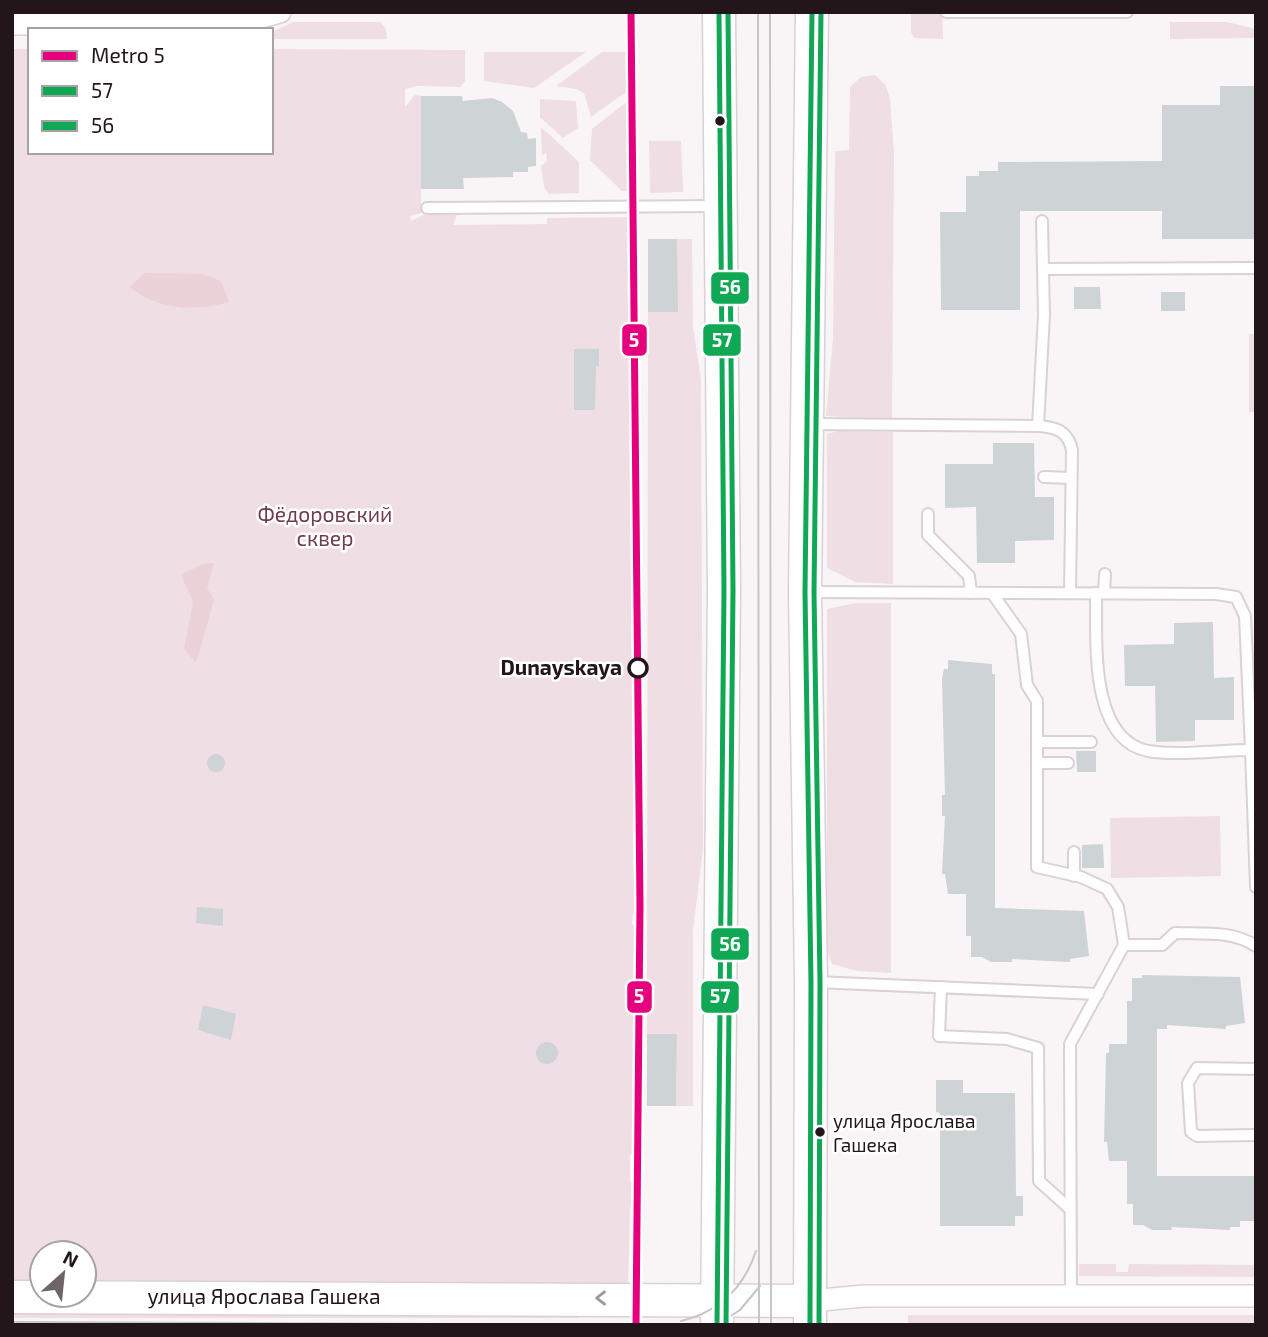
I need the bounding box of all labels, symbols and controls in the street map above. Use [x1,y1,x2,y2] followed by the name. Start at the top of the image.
[28,28,273,154] legend
[91,42,165,67] text: Metro 5
[91,77,113,102] text: 57
[91,112,114,137] text: 56
[713,114,727,128] unlabelled marker
[710,271,750,305] line badge: 56
[719,275,741,298] text: 56
[621,323,648,357] line badge: 5
[702,323,742,357] line badge: 57
[629,328,639,351] text: 5
[712,328,732,351] text: 57
[258,501,392,550] park label: Фёдоровский сквер
[500,654,622,680] place label: Dunayskaya
[628,658,648,678] marker: Dunayskaya
[710,927,750,961] line badge: 56
[719,932,741,955] text: 56
[626,980,653,1014] line badge: 5
[700,980,740,1014] line badge: 57
[634,984,644,1007] text: 5
[710,984,730,1007] text: 57
[833,1109,975,1156] place label: улица Ярослава Гашека
[813,1125,827,1139] marker: улица Ярослава Гашека
[28,1239,98,1309] north arrow
[60,1245,82,1272] text: N
[147,1283,381,1309] street label: улица Ярослава Гашека
[595,1290,606,1306] one-way arrow

